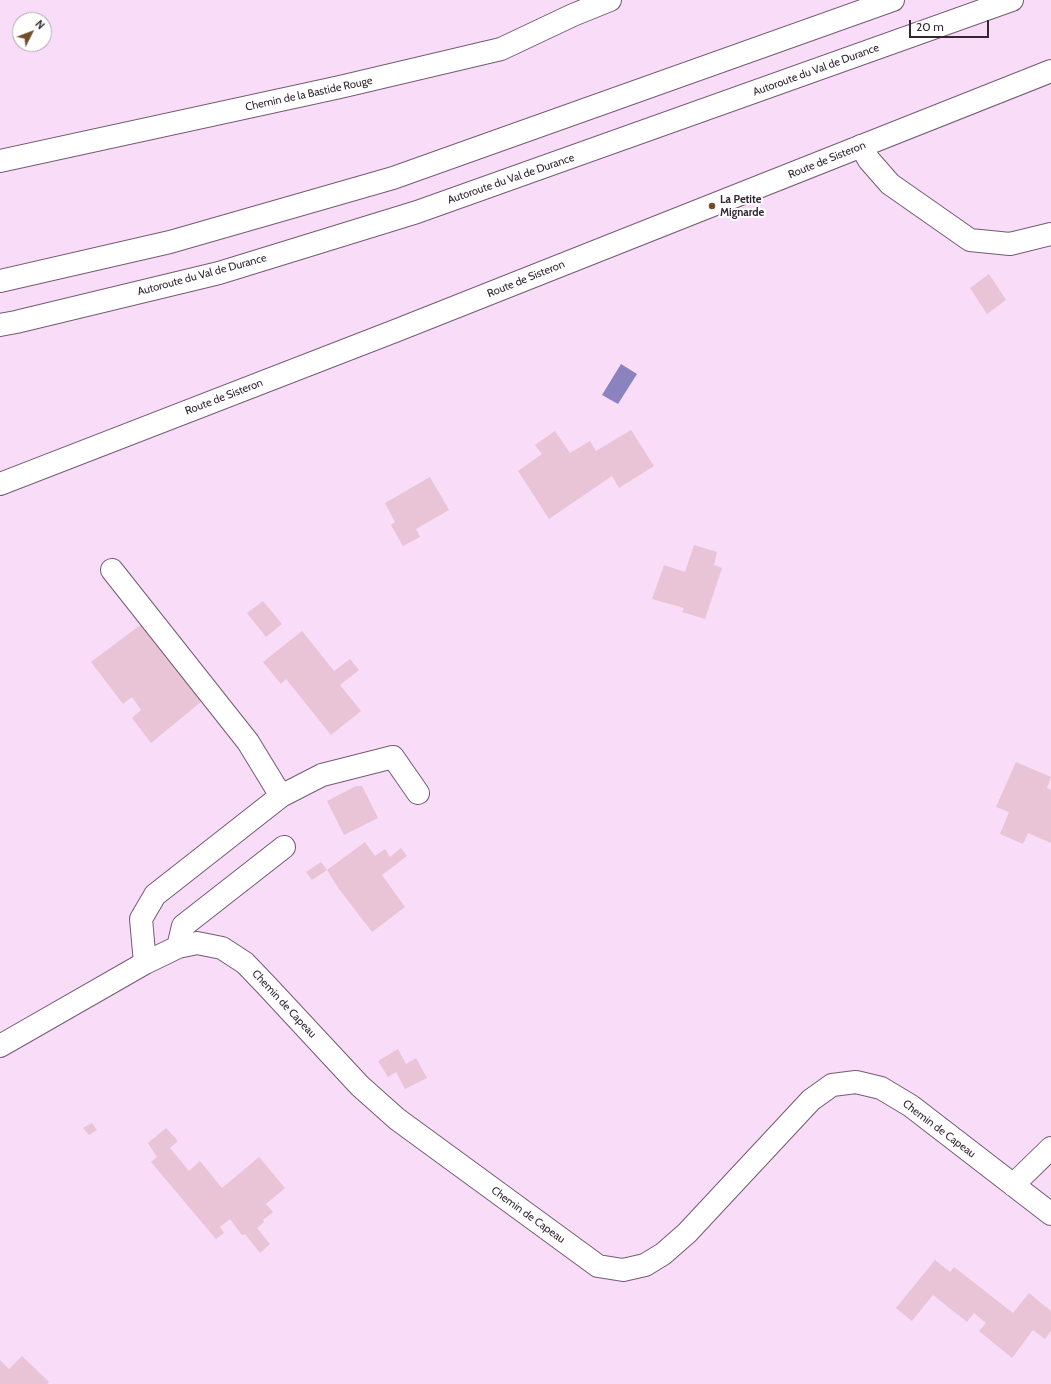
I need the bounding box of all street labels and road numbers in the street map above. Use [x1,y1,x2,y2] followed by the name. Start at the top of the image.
[751,41,881,99] street label: Autoroute du Val de Durance
[244,74,374,114] street label: Chemin de la Bastide Rouge
[786,138,868,182] street label: Route de Sisteron
[446,151,576,207] street label: Autoroute du Val de Durance
[136,251,268,299] street label: Autoroute du Val de Durance
[485,257,567,301] street label: Route de Sisteron
[183,376,265,418] street label: Route de Sisteron
[249,967,319,1041] street label: Chemin de Capeau
[900,1097,978,1161] street label: Chemin de Capeau
[489,1184,567,1246] street label: Chemin de Capeau

